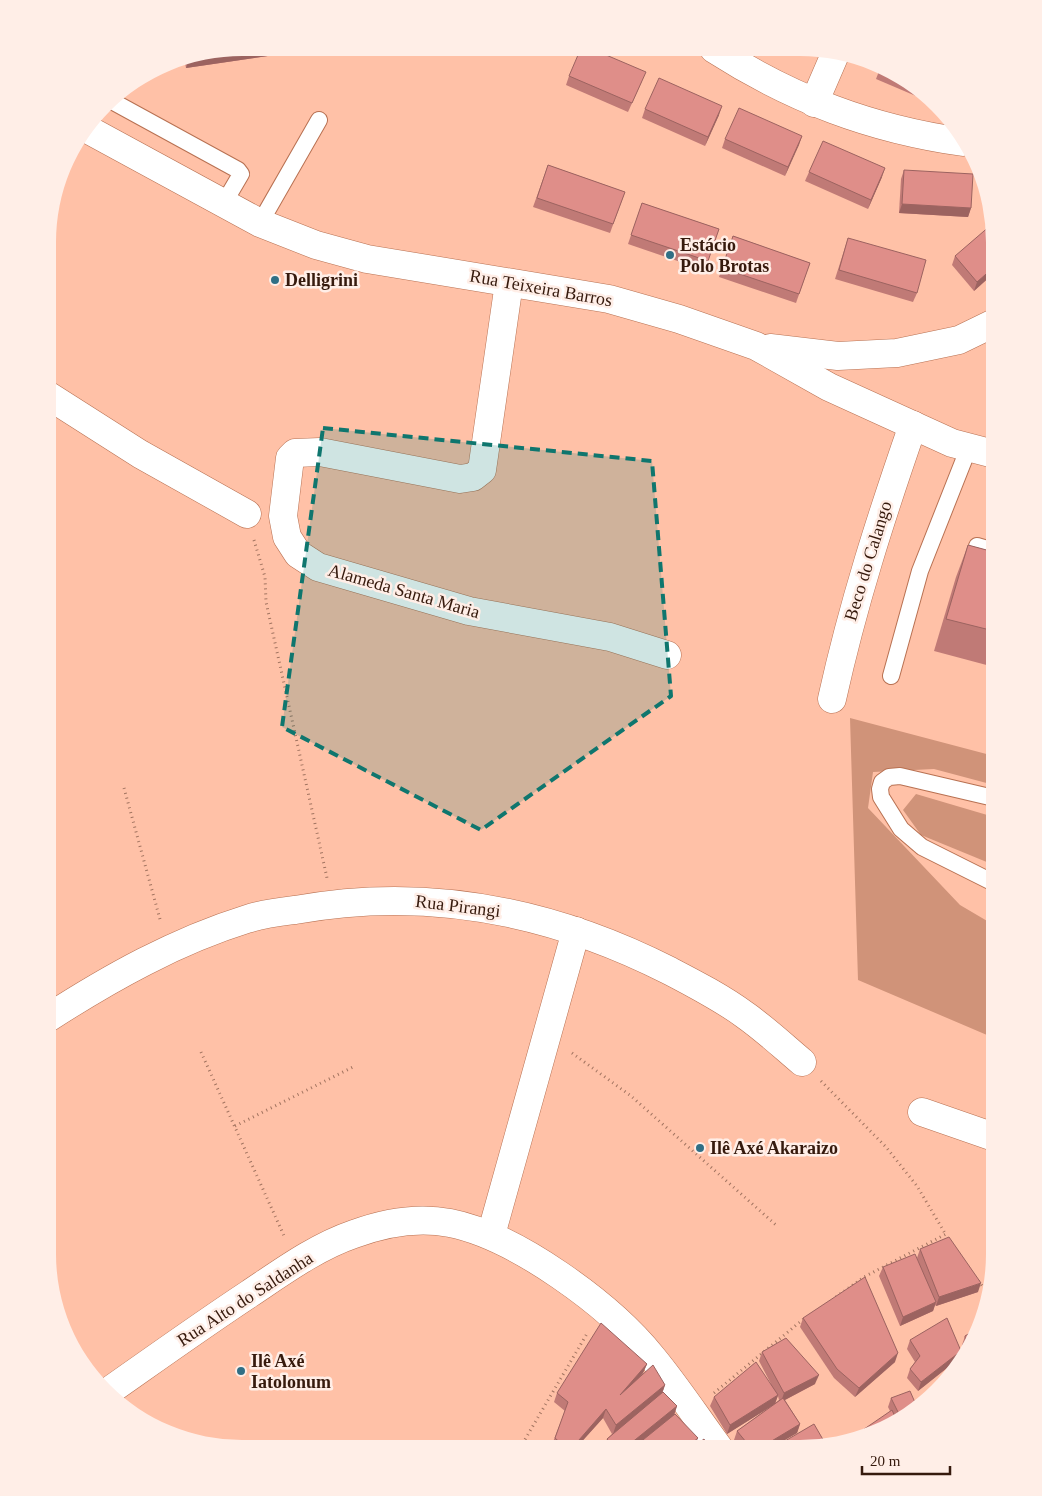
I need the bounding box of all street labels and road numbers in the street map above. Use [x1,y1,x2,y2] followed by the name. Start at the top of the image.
[468,266,614,310] street label: Rua Teixeira Barros
[840,499,896,623] street label: Beco do Calango
[326,560,482,622] street label: Alameda Santa Maria
[414,891,502,921] street label: Rua Pirangi
[174,1248,316,1350] street label: Rua Alto do Saldanha

